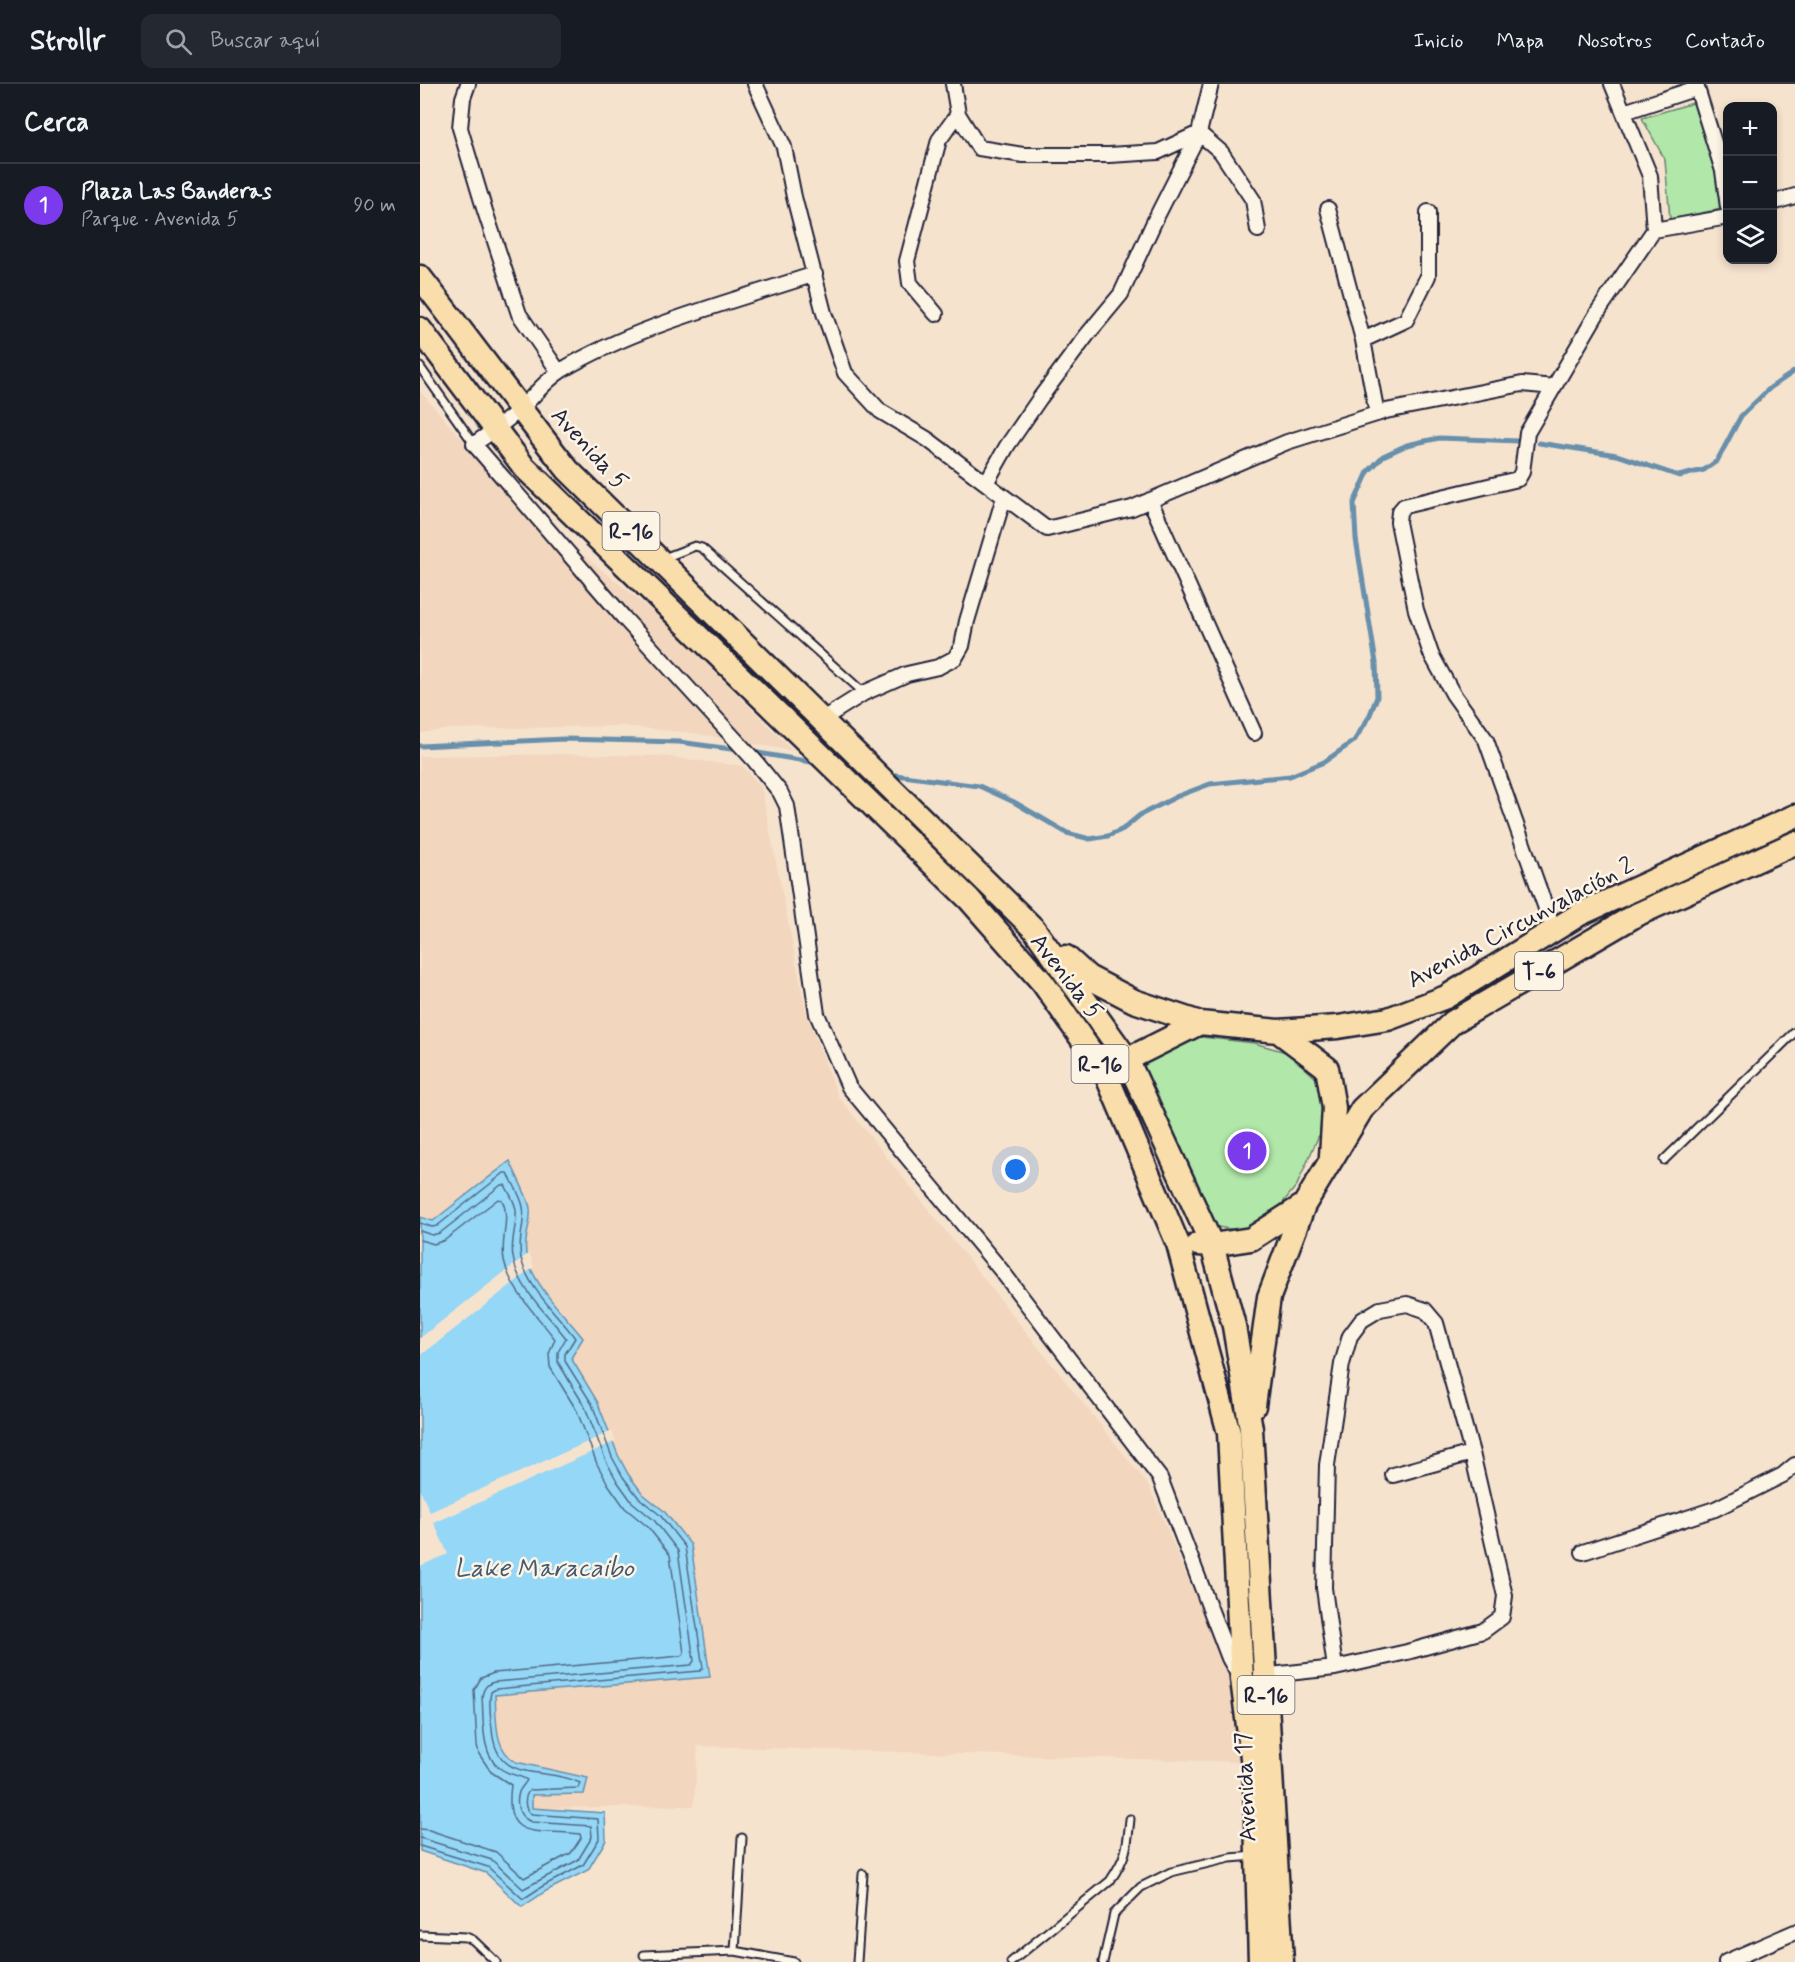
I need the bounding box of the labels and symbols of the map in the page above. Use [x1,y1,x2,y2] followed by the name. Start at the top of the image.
[543,401,634,497] street label: Avenida 5
[602,512,660,550] road number: R-16
[1402,850,1640,996] street label: Avenida Circunvalación 2
[1022,927,1109,1026] street label: Avenida 5
[1515,952,1563,990] road number: T-6
[1072,1045,1128,1083] road number: R-16
[1228,1128,1266,1174] pin: 1
[1001,1155,1030,1184] your location
[454,1552,635,1586] water label: Lake Maracaibo
[1238,1676,1294,1714] road number: R-16
[1228,1731,1265,1843] street label: Avenida 17

